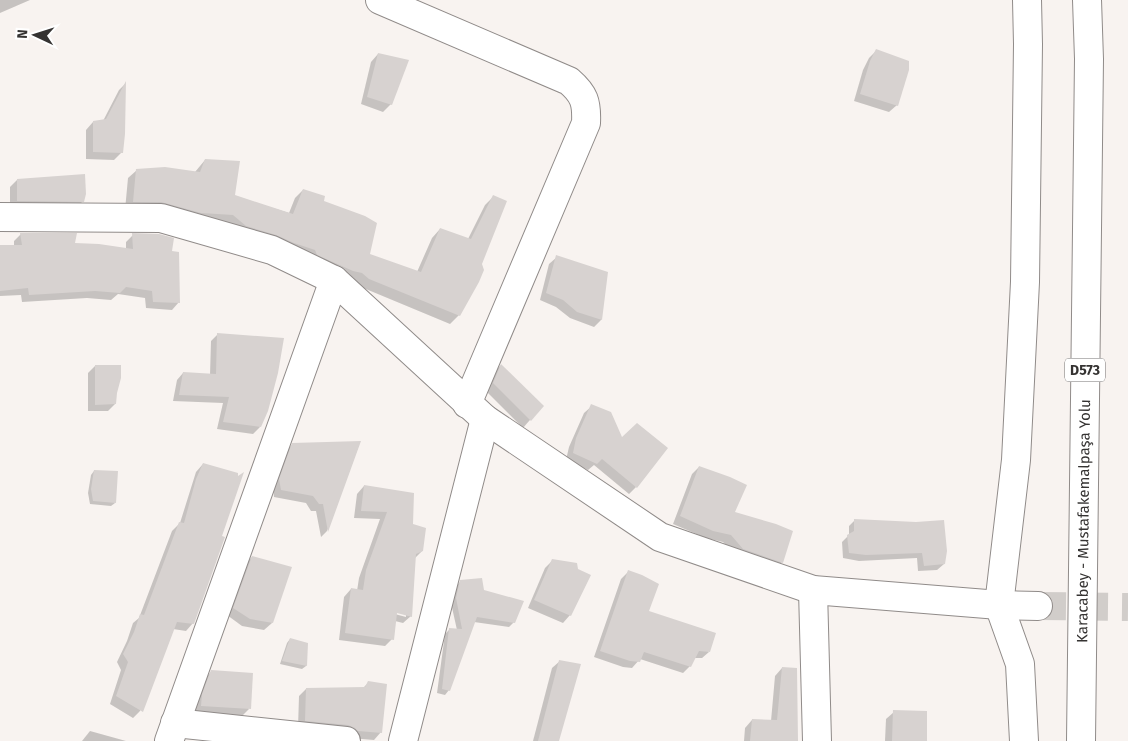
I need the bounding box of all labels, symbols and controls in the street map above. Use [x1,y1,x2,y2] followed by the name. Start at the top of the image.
[10,10,60,60] north arrow
[14,29,31,39] text: N
[1065,358,1105,382] road number: D573
[1073,399,1094,643] street label: Karacabey - Mustafakemalpaşa Yolu

